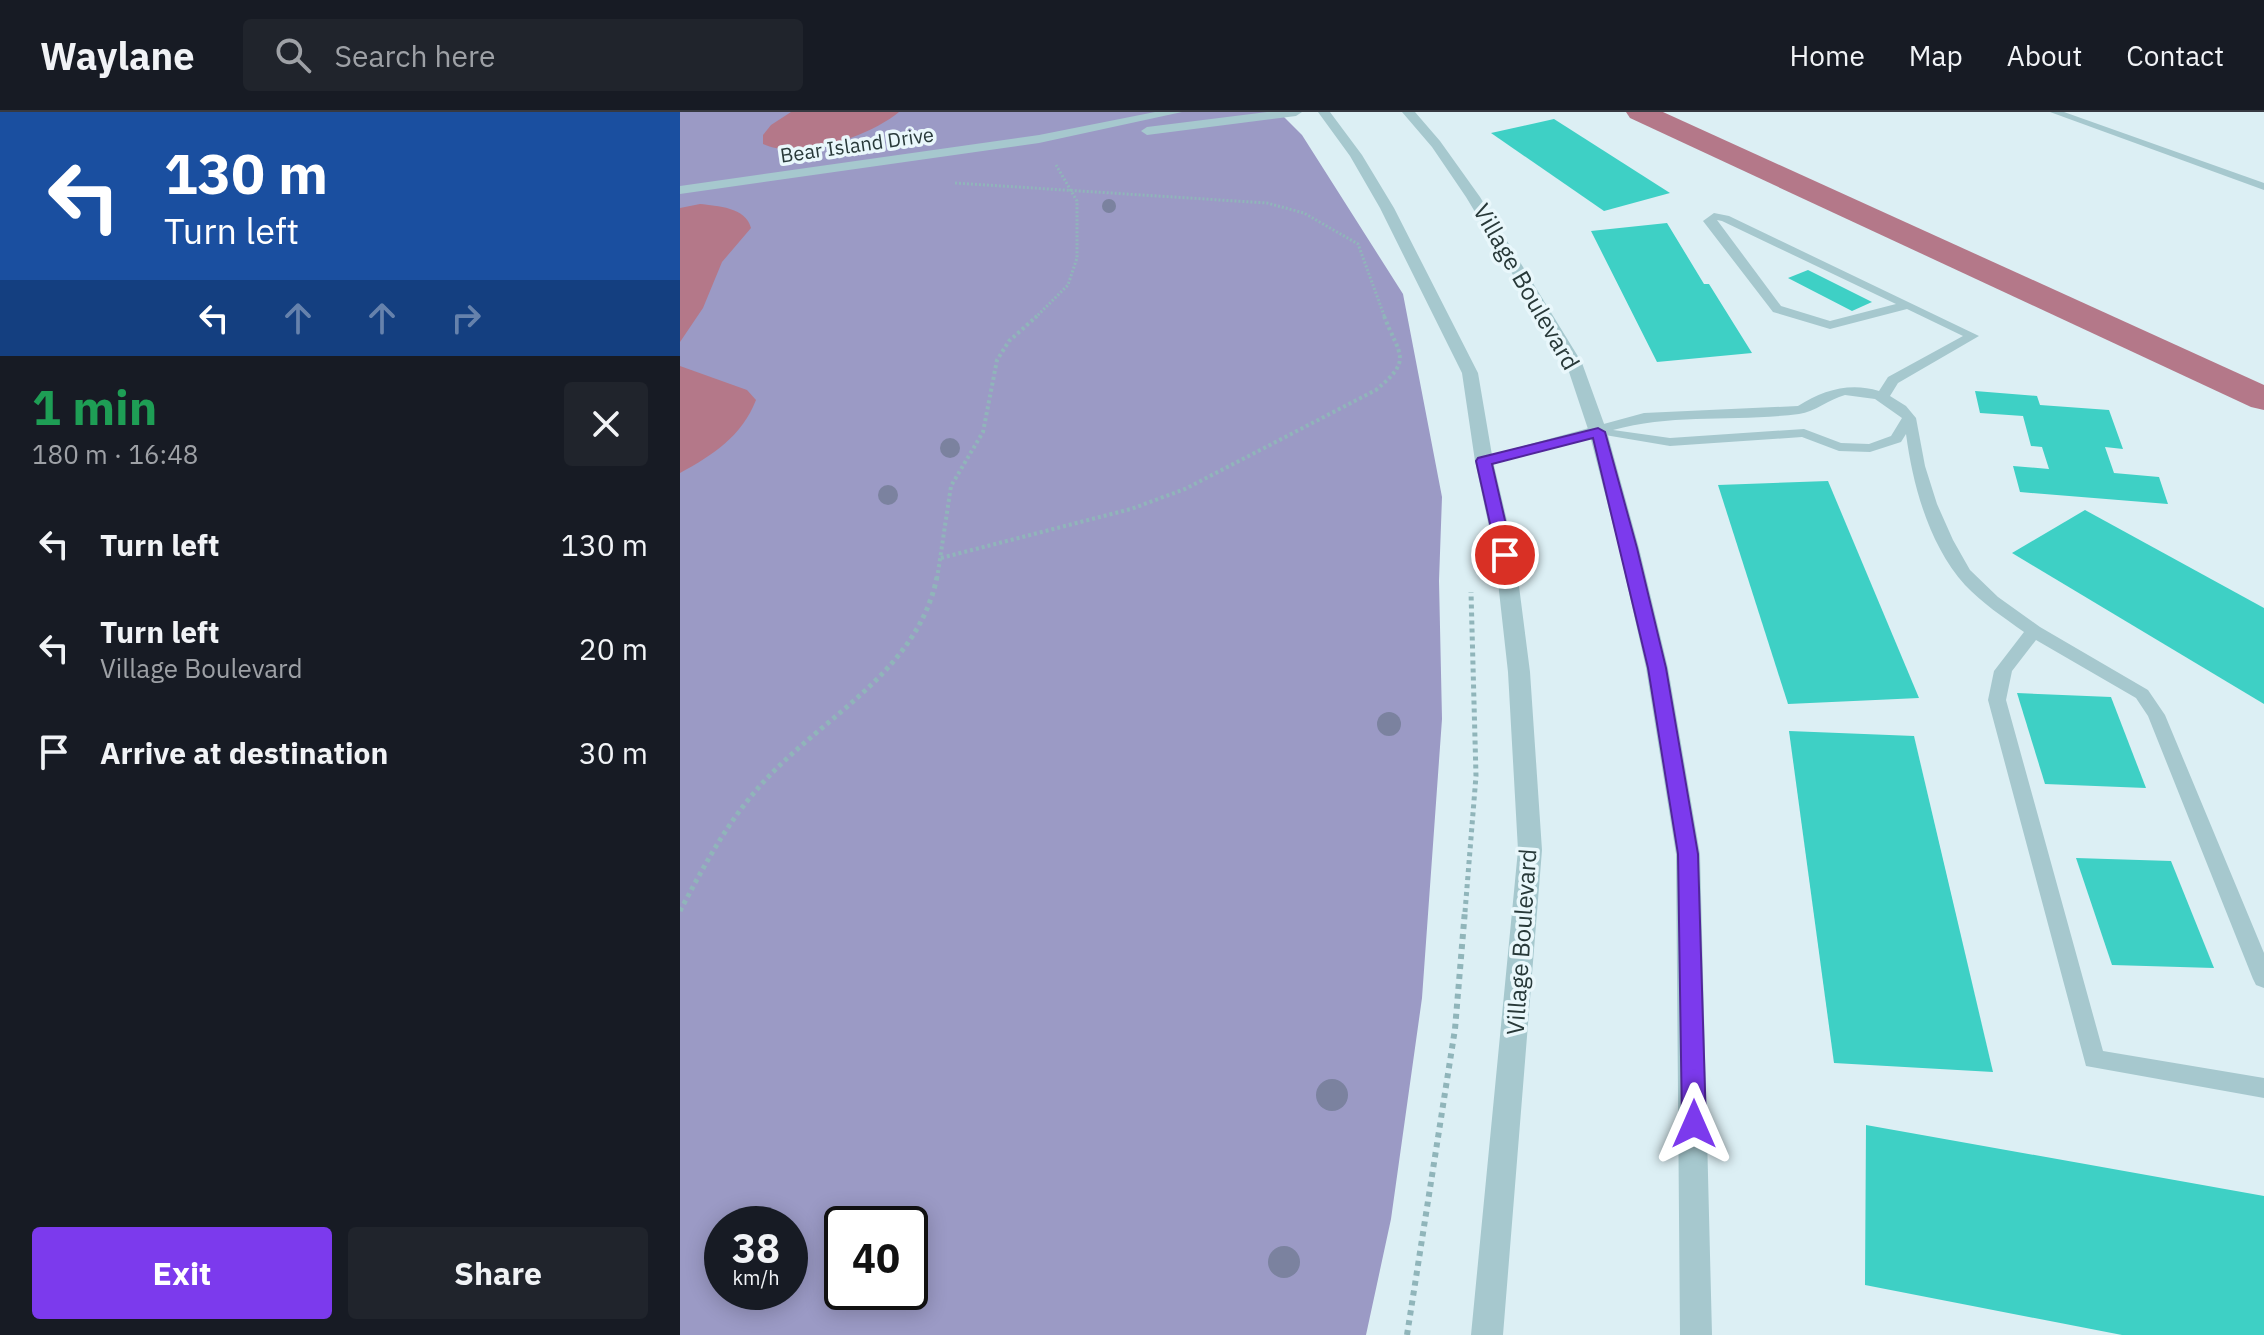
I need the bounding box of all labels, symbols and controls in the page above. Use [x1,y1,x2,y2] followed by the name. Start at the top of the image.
[243,19,803,91] search box
[40,31,195,80] text: Waylane
[271,33,315,77] icon: search
[335,36,495,75] text: Search here
[1789,37,1865,74] text: Home
[1909,37,1963,74] text: Map
[2007,37,2082,74] text: About
[2126,37,2224,74] text: Contact
[778,120,935,169] street label: Bear Island Drive
[164,137,328,209] text: 130 m
[32,144,136,248] icon: left
[1466,198,1587,375] street label: Village Boulevard
[164,207,299,254] text: Turn left
[192,296,236,340] icon: left
[276,296,320,340] icon: ahead
[360,296,404,340] icon: ahead
[444,296,488,340] icon: right
[32,376,157,438] text: 1 min
[564,382,648,466] button: close
[32,437,198,471] text: 180 m · 16:48
[1471,521,1539,589] pin
[32,522,76,566] icon: left
[100,525,219,564] text: Turn left
[561,525,648,564] text: 130 m
[1483,533,1527,577] icon: arrive
[100,612,219,651] text: Turn left
[32,626,76,670] icon: left
[579,629,648,668] text: 20 m
[100,651,303,685] text: Village Boulevard
[32,730,76,774] icon: arrive
[100,733,388,772] text: Arrive at destination
[579,733,648,772] text: 30 m
[1499,848,1543,1036] street label: Village Boulevard
[1652,1082,1736,1166] position arrow
[824,1206,928,1310] speed limit sign: 40
[732,1222,780,1274] text: 38
[32,1227,332,1319] button: Exit
[348,1227,648,1319] button: Share
[732,1264,780,1291] text: km/h

